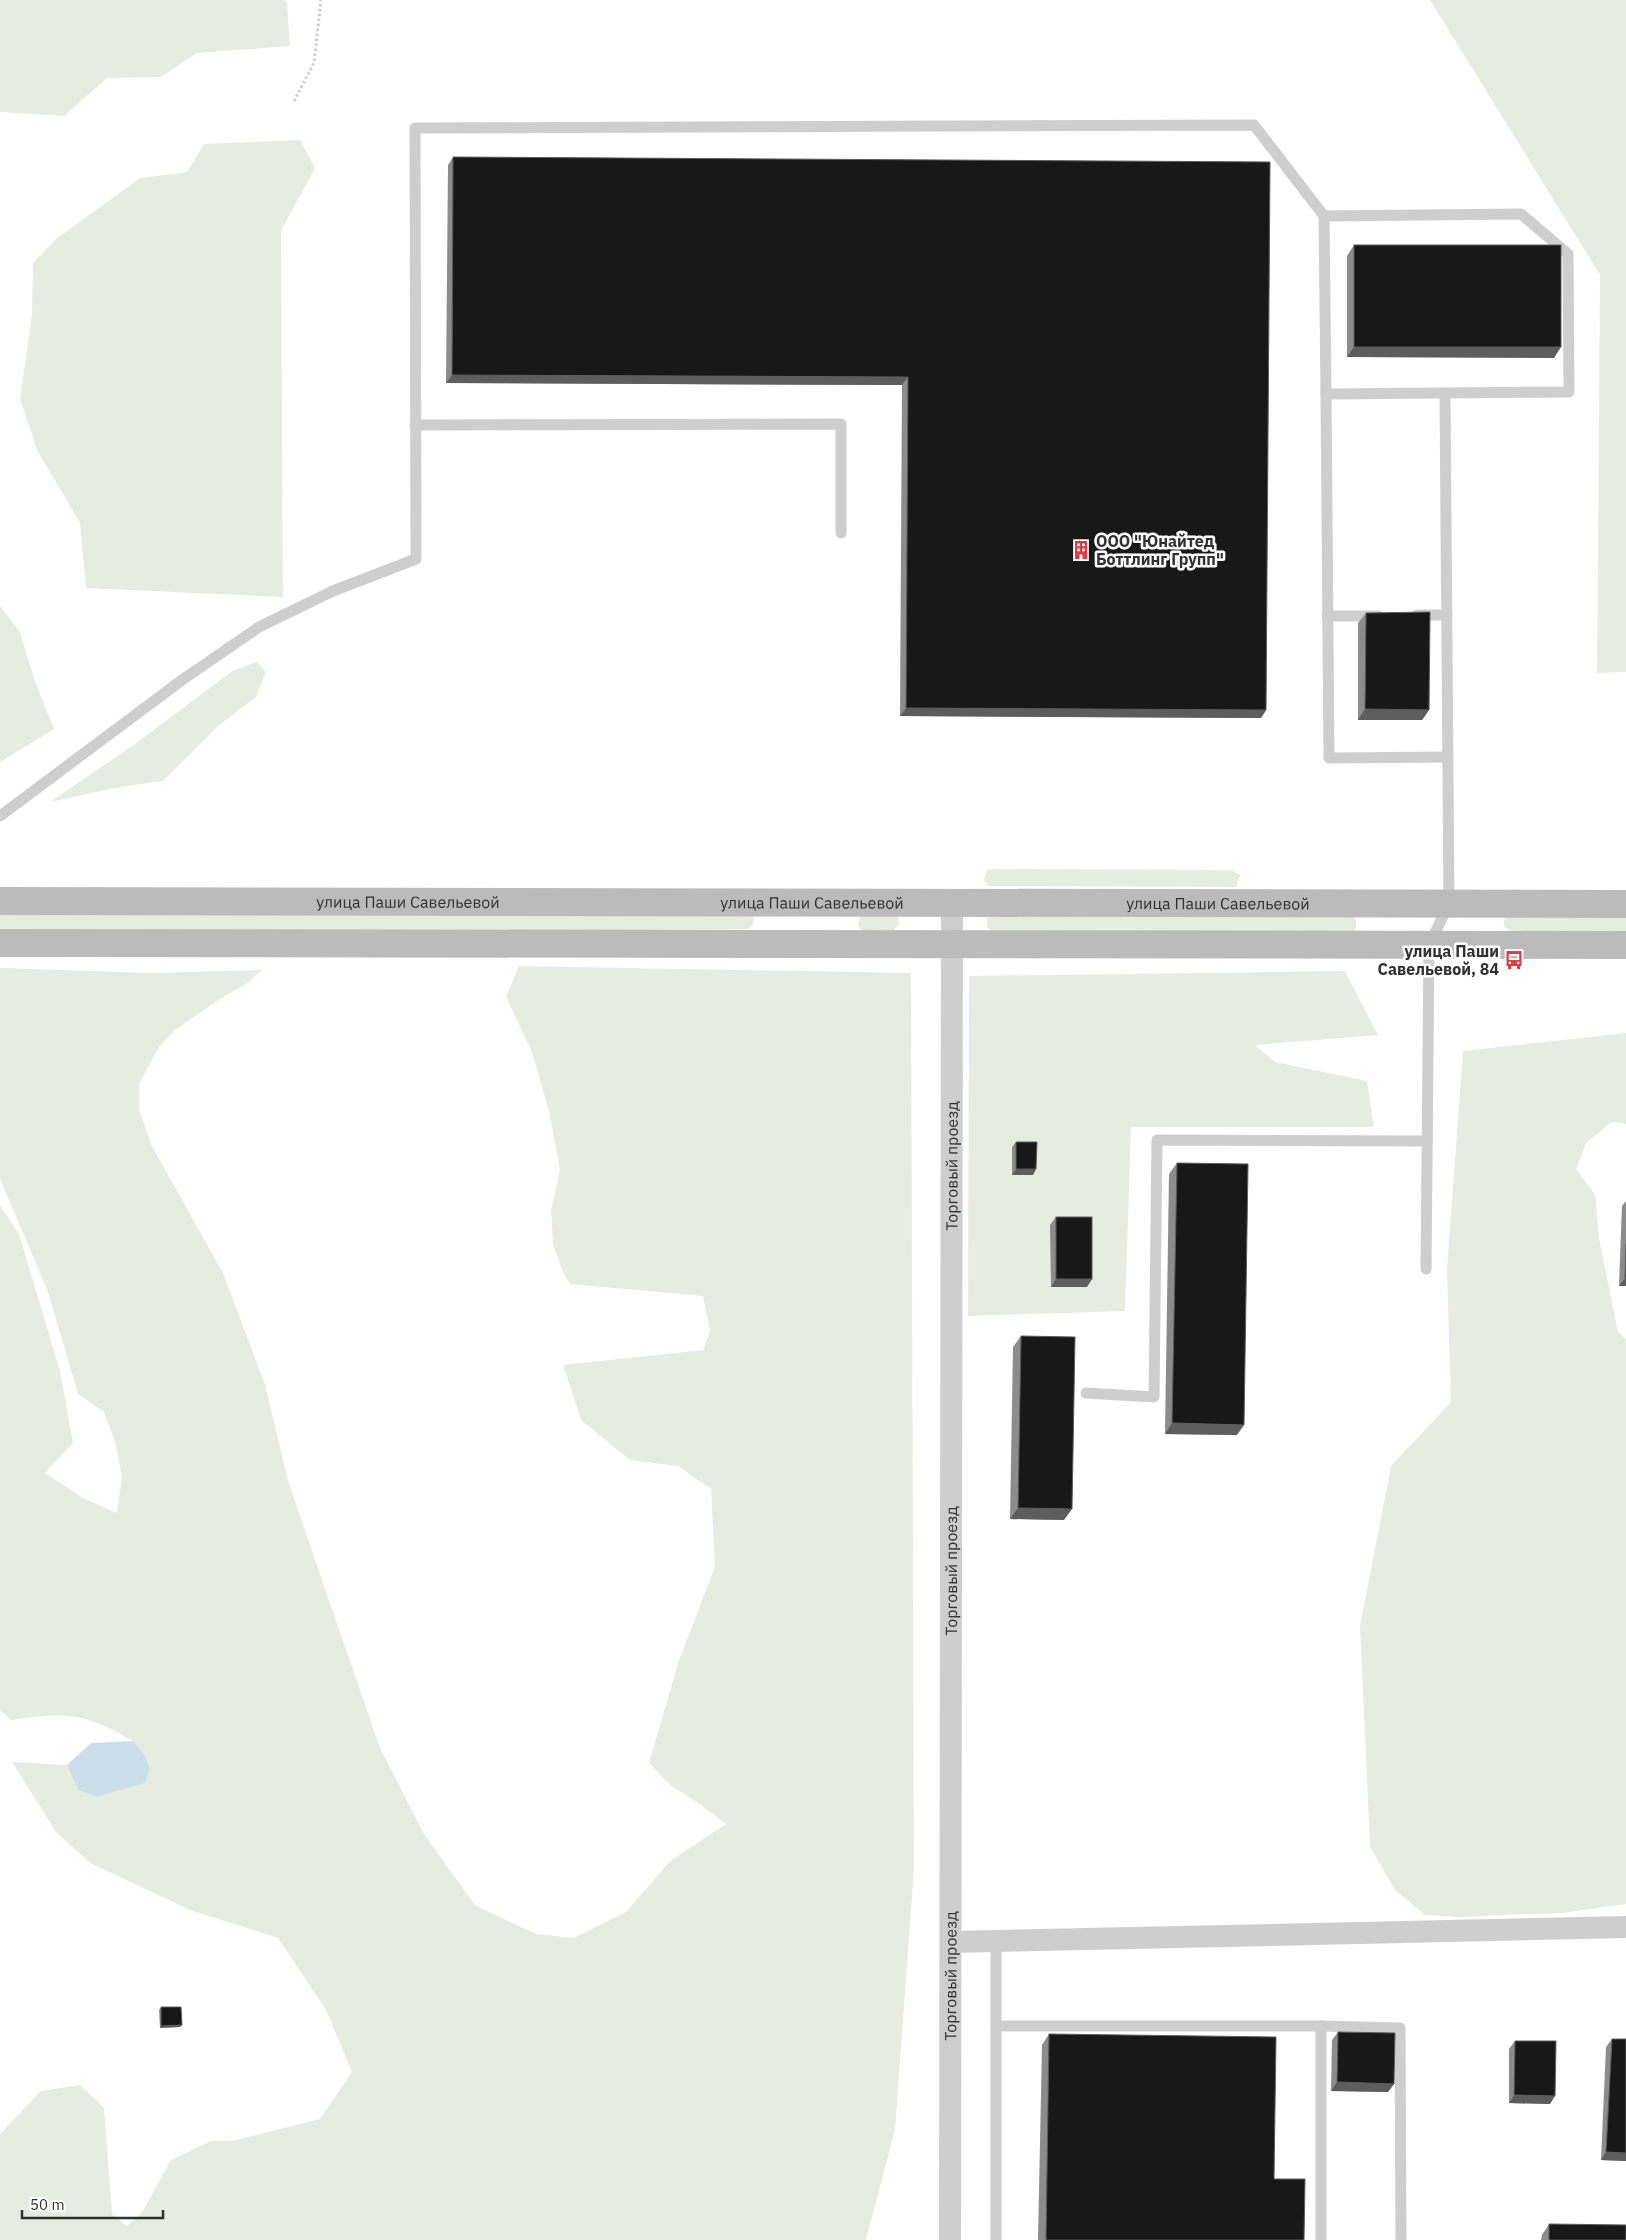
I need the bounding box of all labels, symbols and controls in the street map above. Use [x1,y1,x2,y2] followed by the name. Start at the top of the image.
[1096,531,1224,569] place label: ООО "Юнайтед Боттлинг Групп"
[1070,539,1092,561] building icon: ООО "Юнайтед Боттлинг Групп"
[316,892,500,912] street label: улица Паши Савельевой
[720,892,904,913] street label: улица Паши Савельевой
[1126,893,1310,913] street label: улица Паши Савельевой
[1378,941,1499,979] place label: улица Паши Савельевой, 84
[1503,949,1525,971] bus stop icon: улица Паши Савельевой, 84
[942,1101,962,1231] street label: Торговый проезд
[941,1506,961,1636] street label: Торговый проезд
[940,1911,960,2041] street label: Торговый проезд
[22,2188,164,2220] scale bar
[30,2195,65,2214] text: 50 m

